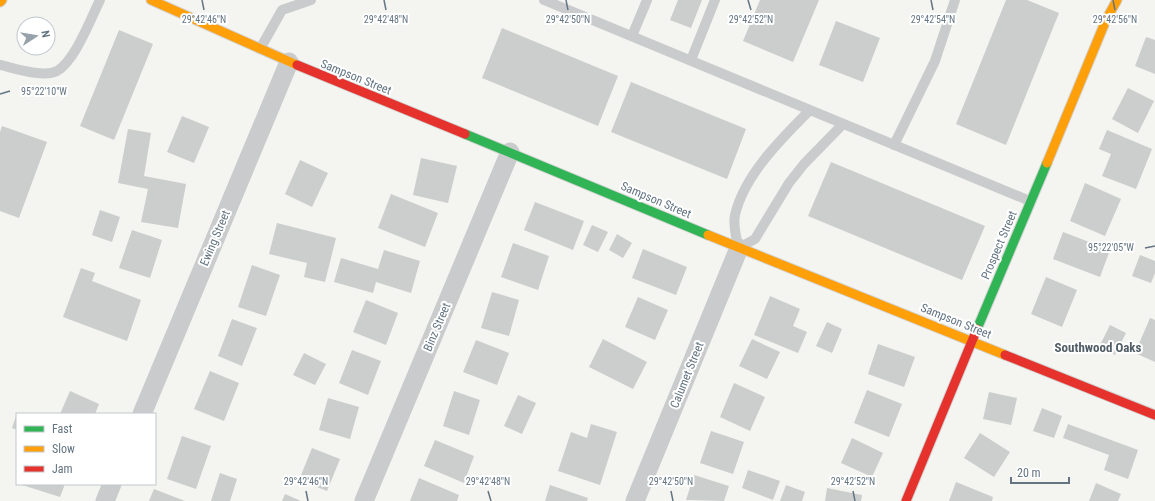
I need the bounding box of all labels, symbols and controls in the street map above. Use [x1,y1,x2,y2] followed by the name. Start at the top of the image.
[182,14,226,25] text: 29°42'46"N
[364,14,408,25] text: 29°42'48"N
[546,14,590,25] text: 29°42'50"N
[729,14,773,25] text: 29°42'52"N
[911,14,955,25] text: 29°42'54"N
[1093,14,1137,25] text: 29°42'56"N
[16,16,56,56] north arrow
[38,29,52,39] text: N
[319,56,394,98] street label: Sampson Street
[21,86,67,97] text: 95°22'10"W
[619,179,694,221] street label: Sampson Street
[197,208,233,268] street label: Ewing Street
[978,208,1020,281] street label: Prospect Street
[1088,242,1134,253] text: 95°22'05"W
[421,300,454,353] street label: Binz Street
[919,300,994,342] street label: Sampson Street
[667,339,707,410] street label: Calumet Street
[1055,340,1142,355] district label: Southwood Oaks
[16,413,156,485] legend
[52,422,73,436] text: Fast
[52,442,75,456] text: Slow
[1011,459,1069,485] scale bar
[52,462,73,476] text: Jam
[1017,466,1041,480] text: 20 m
[284,476,328,487] text: 29°42'46"N
[466,476,510,487] text: 29°42'48"N
[649,476,693,487] text: 29°42'50"N
[831,476,875,487] text: 29°42'52"N

